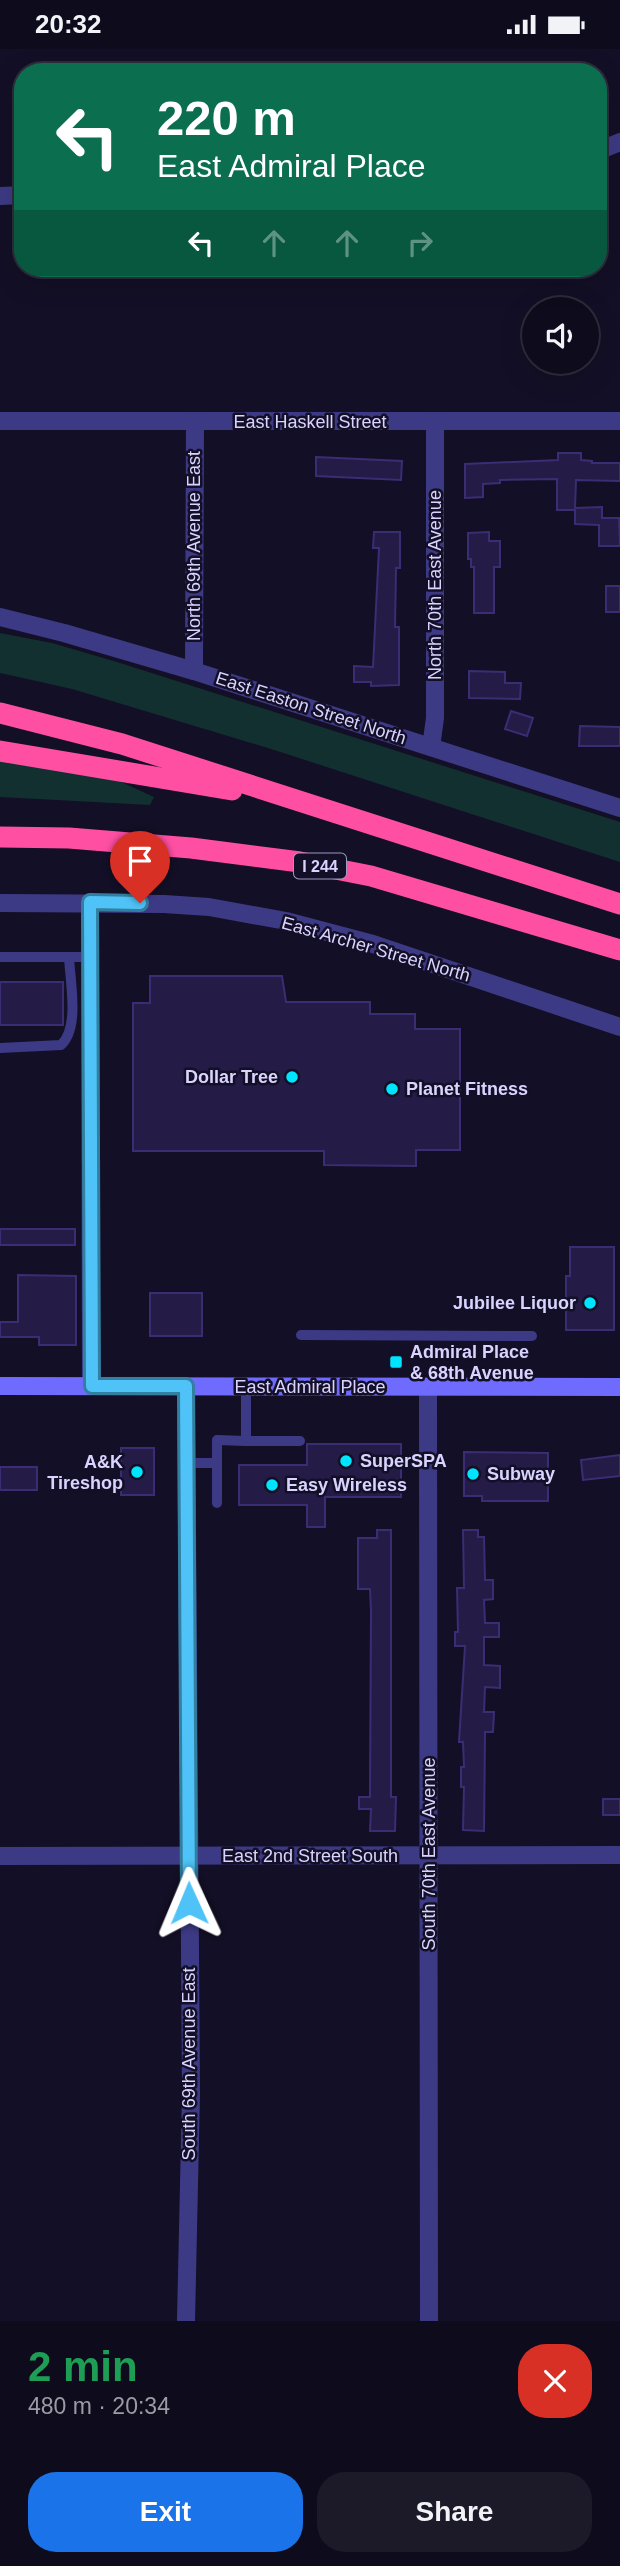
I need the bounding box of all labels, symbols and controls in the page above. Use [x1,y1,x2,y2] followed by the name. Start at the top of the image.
[35,9,102,39] text: 20:32
[42,91,133,182] icon: left
[157,91,296,145] text: 220 m
[157,148,426,184] text: East Admiral Place
[182,224,220,262] icon: left
[255,224,293,262] icon: ahead
[328,224,366,262] icon: ahead
[401,224,439,262] icon: right
[522,297,599,374] map controls
[522,297,599,374] button: sound
[233,412,387,432] street label: East Haskell Street
[184,451,204,641] street label: North 69th Avenue East
[425,490,445,680] street label: North 70th East Avenue
[213,668,409,748] street label: East Easton Street North
[110,831,170,903] pin
[121,842,159,880] icon: arrive
[294,853,346,879] road number: I 244
[279,912,473,986] street label: East Archer Street North
[185,1067,278,1087] place label: Dollar Tree
[284,1069,300,1085] marker: Dollar Tree
[406,1079,528,1099] place label: Planet Fitness
[384,1081,400,1097] marker: Planet Fitness
[453,1293,576,1313] place label: Jubilee Liquor
[582,1295,598,1311] marker: Jubilee Liquor
[410,1342,534,1383] place label: Admiral Place & 68th Avenue
[388,1354,404,1370] marker: Admiral Place & 68th Avenue
[234,1377,386,1397] street label: East Admiral Place
[360,1451,447,1471] place label: SuperSPA
[47,1452,123,1493] place label: A&K Tireshop
[338,1453,354,1469] marker: SuperSPA
[129,1464,145,1480] marker: A&K Tireshop
[487,1464,555,1484] place label: Subway
[465,1466,481,1482] marker: Subway
[286,1475,407,1495] place label: Easy Wireless
[264,1477,280,1493] marker: Easy Wireless
[419,1758,439,1950] street label: South 70th East Avenue
[222,1846,398,1866] street label: East 2nd Street South
[152,1866,226,1940] position arrow
[179,1968,199,2160] street label: South 69th Avenue East
[28,2343,138,2390] text: 2 min
[518,2344,592,2418] button: close
[28,2393,170,2419] text: 480 m · 20:34
[28,2472,303,2552] button: Exit
[317,2472,592,2552] button: Share

